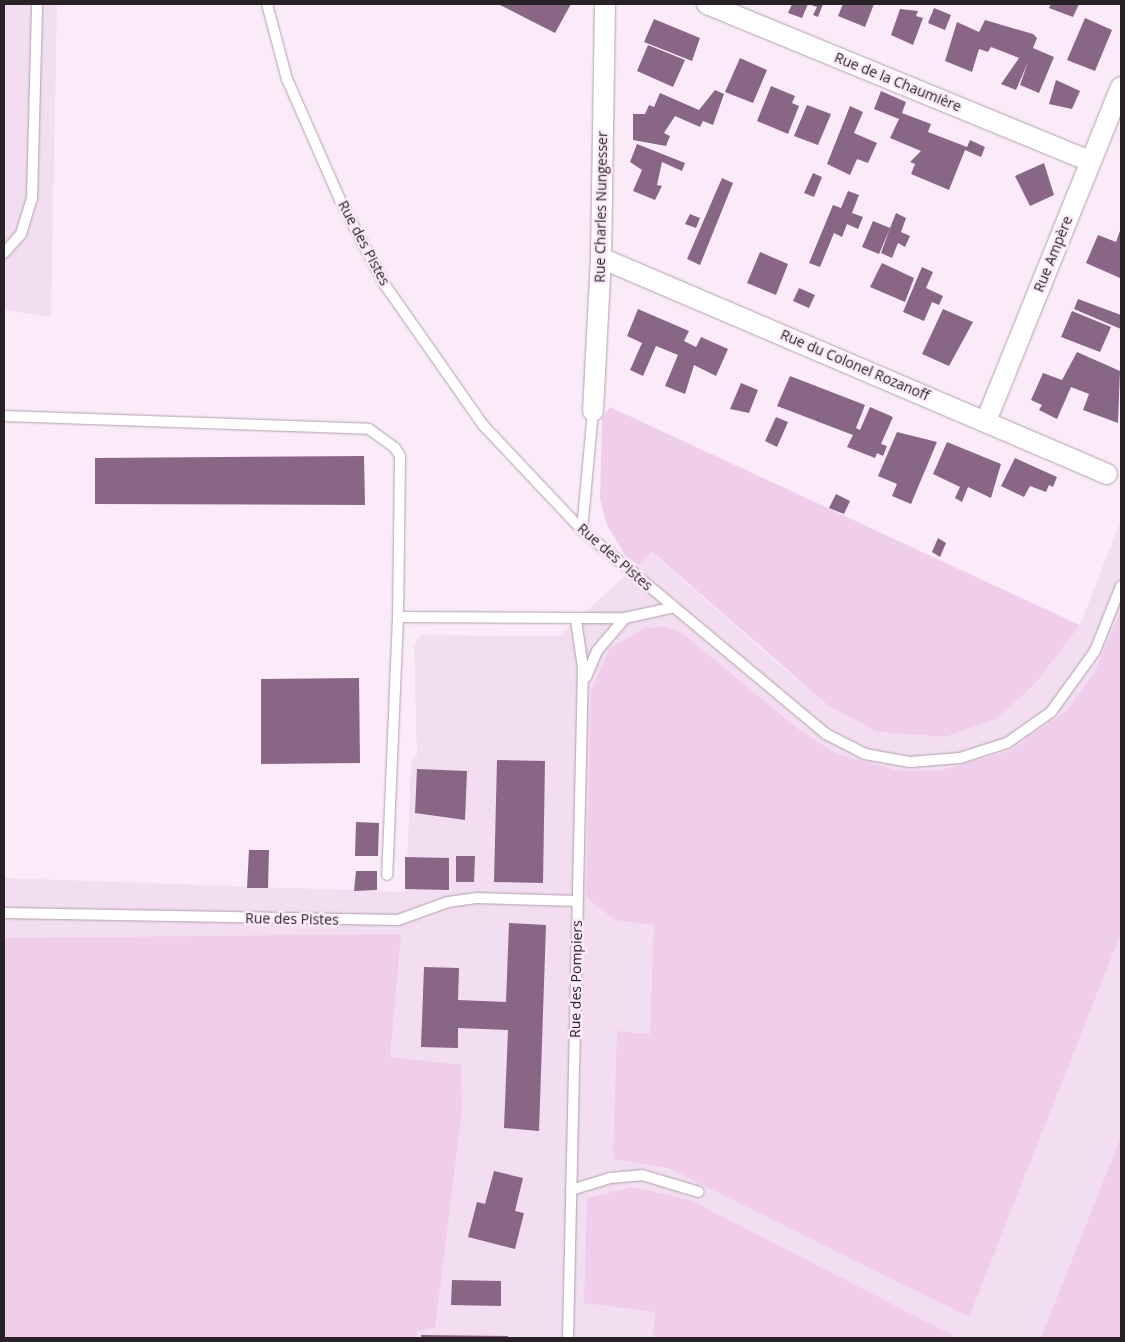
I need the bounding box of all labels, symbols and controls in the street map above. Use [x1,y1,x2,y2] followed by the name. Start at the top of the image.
[832,49,964,115] street label: Rue de la Chaumière
[591,131,611,283] street label: Rue Charles Nungesser
[335,198,393,288] street label: Rue des Pistes
[1030,214,1076,294] street label: Rue Ampère
[778,326,932,404] street label: Rue du Colonel Rozanoff
[574,520,656,594] street label: Rue des Pistes
[245,910,339,928] street label: Rue des Pistes
[567,920,585,1038] street label: Rue des Pompiers

